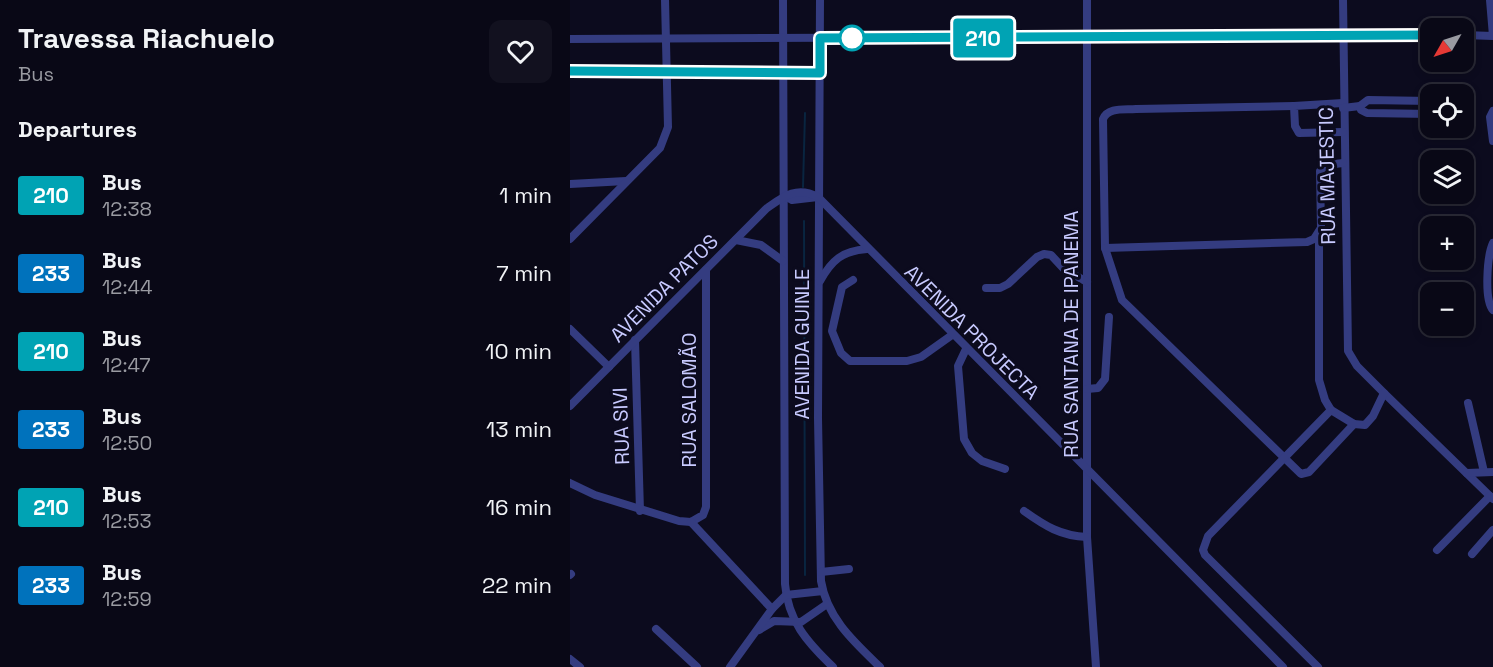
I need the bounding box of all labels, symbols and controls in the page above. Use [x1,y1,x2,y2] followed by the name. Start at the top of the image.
[948,18,1018,57] line badge: 210
[1420,18,1474,72] north arrow
[1420,18,1474,336] map controls
[18,20,275,56] text: Travessa Riachuelo
[489,20,552,83] button: heart
[839,25,865,51] unlabelled marker
[965,25,1001,52] text: 210
[18,61,54,87] text: Bus
[1420,84,1474,138] button: locate
[1313,107,1341,245] street label: RUA MAJESTIC
[18,115,137,143] text: Departures
[1420,150,1474,204] button: layers
[102,168,142,196] text: Bus
[499,181,552,209] text: 1 min
[33,182,69,209] text: 210
[102,196,152,222] text: 12:38
[1058,210,1084,458] street label: RUA SANTANA DE IPANEMA
[1420,216,1474,270] button: +
[604,228,724,348] street label: AVENIDA PATOS
[102,246,142,274] text: Bus
[496,259,552,287] text: 7 min
[899,259,1045,405] street label: AVENIDA PROJECTA
[32,260,70,287] text: 233
[789,269,815,419] street label: AVENIDA GUINLE
[102,274,152,300] text: 12:44
[1420,282,1474,336] button: −
[102,324,142,352] text: Bus
[676,333,702,467] street label: RUA SALOMÃO
[485,337,552,365] text: 10 min
[33,338,69,365] text: 210
[102,352,151,378] text: 12:47
[607,387,635,465] street label: RUA SIVI
[102,402,142,430] text: Bus
[486,415,552,443] text: 13 min
[32,416,70,443] text: 233
[102,430,152,456] text: 12:50
[102,480,142,508] text: Bus
[486,493,552,521] text: 16 min
[33,494,69,521] text: 210
[102,508,152,534] text: 12:53
[102,558,142,586] text: Bus
[482,571,552,599] text: 22 min
[32,572,70,599] text: 233
[102,586,152,612] text: 12:59

